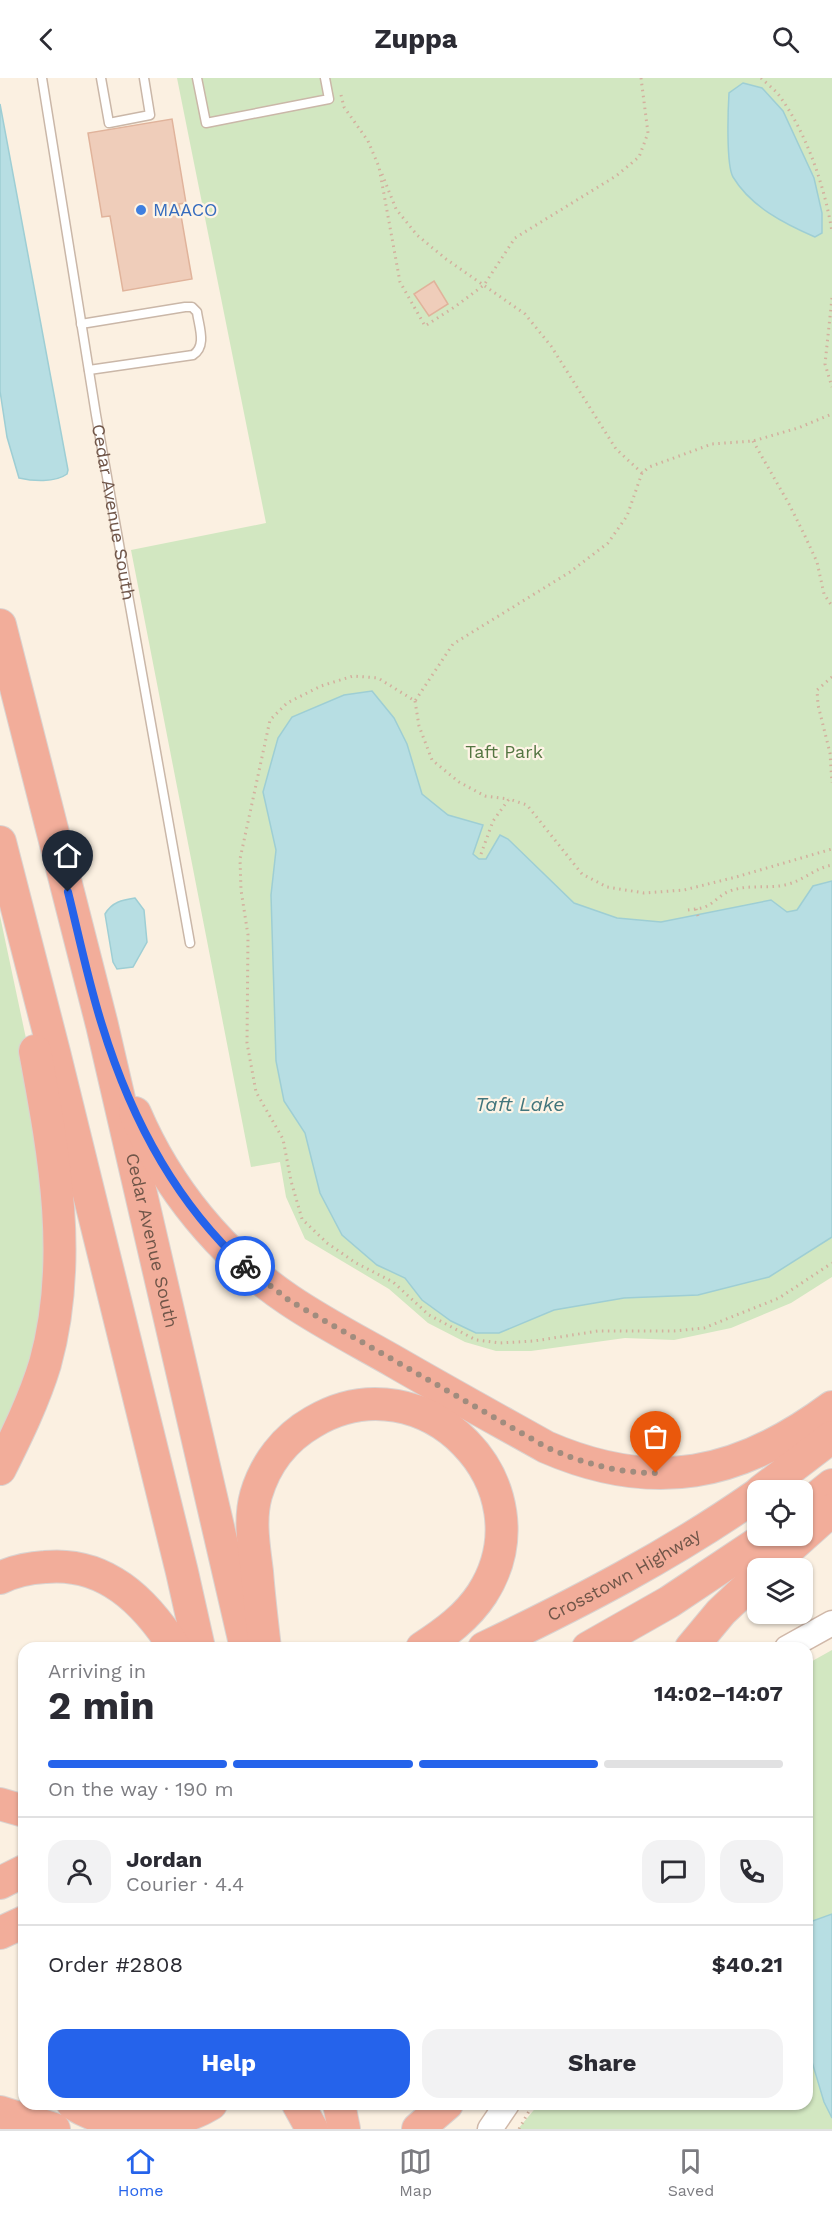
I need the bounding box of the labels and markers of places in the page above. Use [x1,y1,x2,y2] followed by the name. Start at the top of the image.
[153,199,218,220] place label: MAACO
[134,203,148,217] marker: MAACO
[42,830,93,892] pin
[630,1411,681,1473] pin

